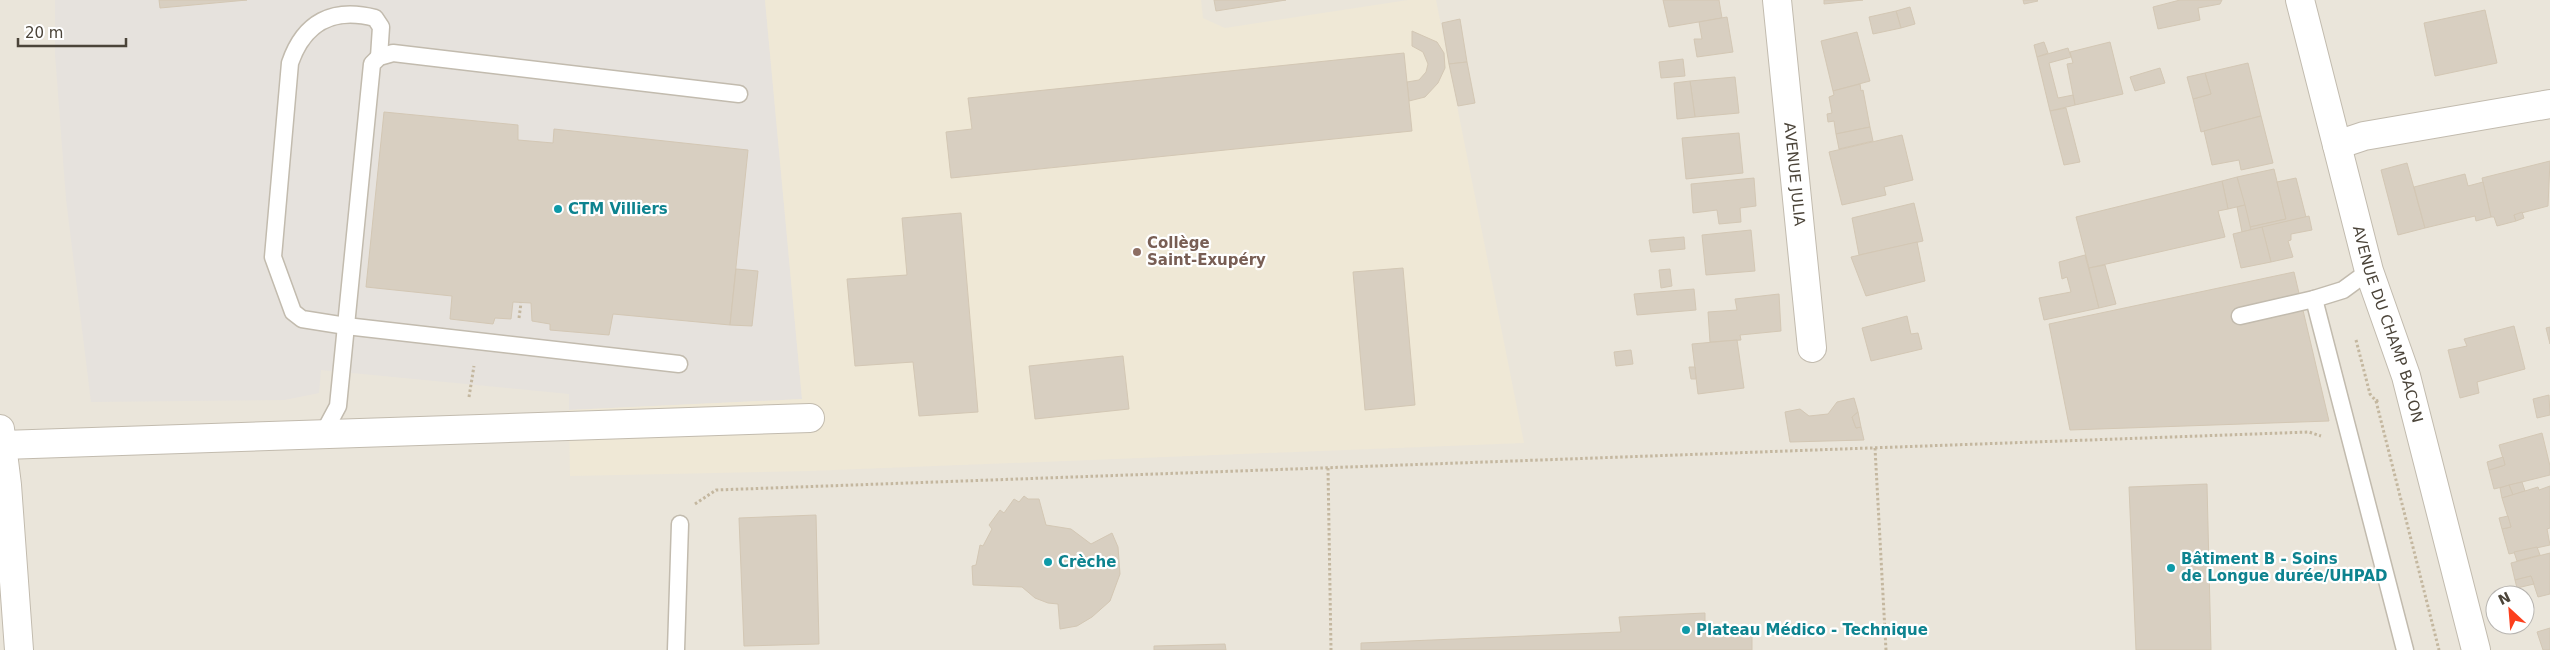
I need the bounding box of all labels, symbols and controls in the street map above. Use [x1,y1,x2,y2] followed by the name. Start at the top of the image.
[18,15,125,47] scale bar
[25,24,63,42] text: 20 m
[1780,121,1809,228] street label: AVENUE JULIA
[568,200,668,218] place label: CTM Villiers
[552,203,564,215] marker: CTM Villiers
[2349,224,2427,425] street label: AVENUE DU CHAMP BACON
[1147,234,1266,269] place label: Collège Saint-Exupéry
[1131,246,1143,258] marker: Collège Saint-Exupéry
[2181,550,2388,585] place label: Bâtiment B - Soins de Longue durée/UHPAD
[1058,553,1116,571] place label: Crèche
[1042,556,1054,568] marker: Crèche
[2165,562,2177,574] marker: Bâtiment B - Soins de Longue durée/UHPAD
[2485,585,2535,635] north arrow
[2496,589,2513,608] text: N
[1696,621,1928,639] place label: Plateau Médico - Technique
[1680,624,1692,636] marker: Plateau Médico - Technique

